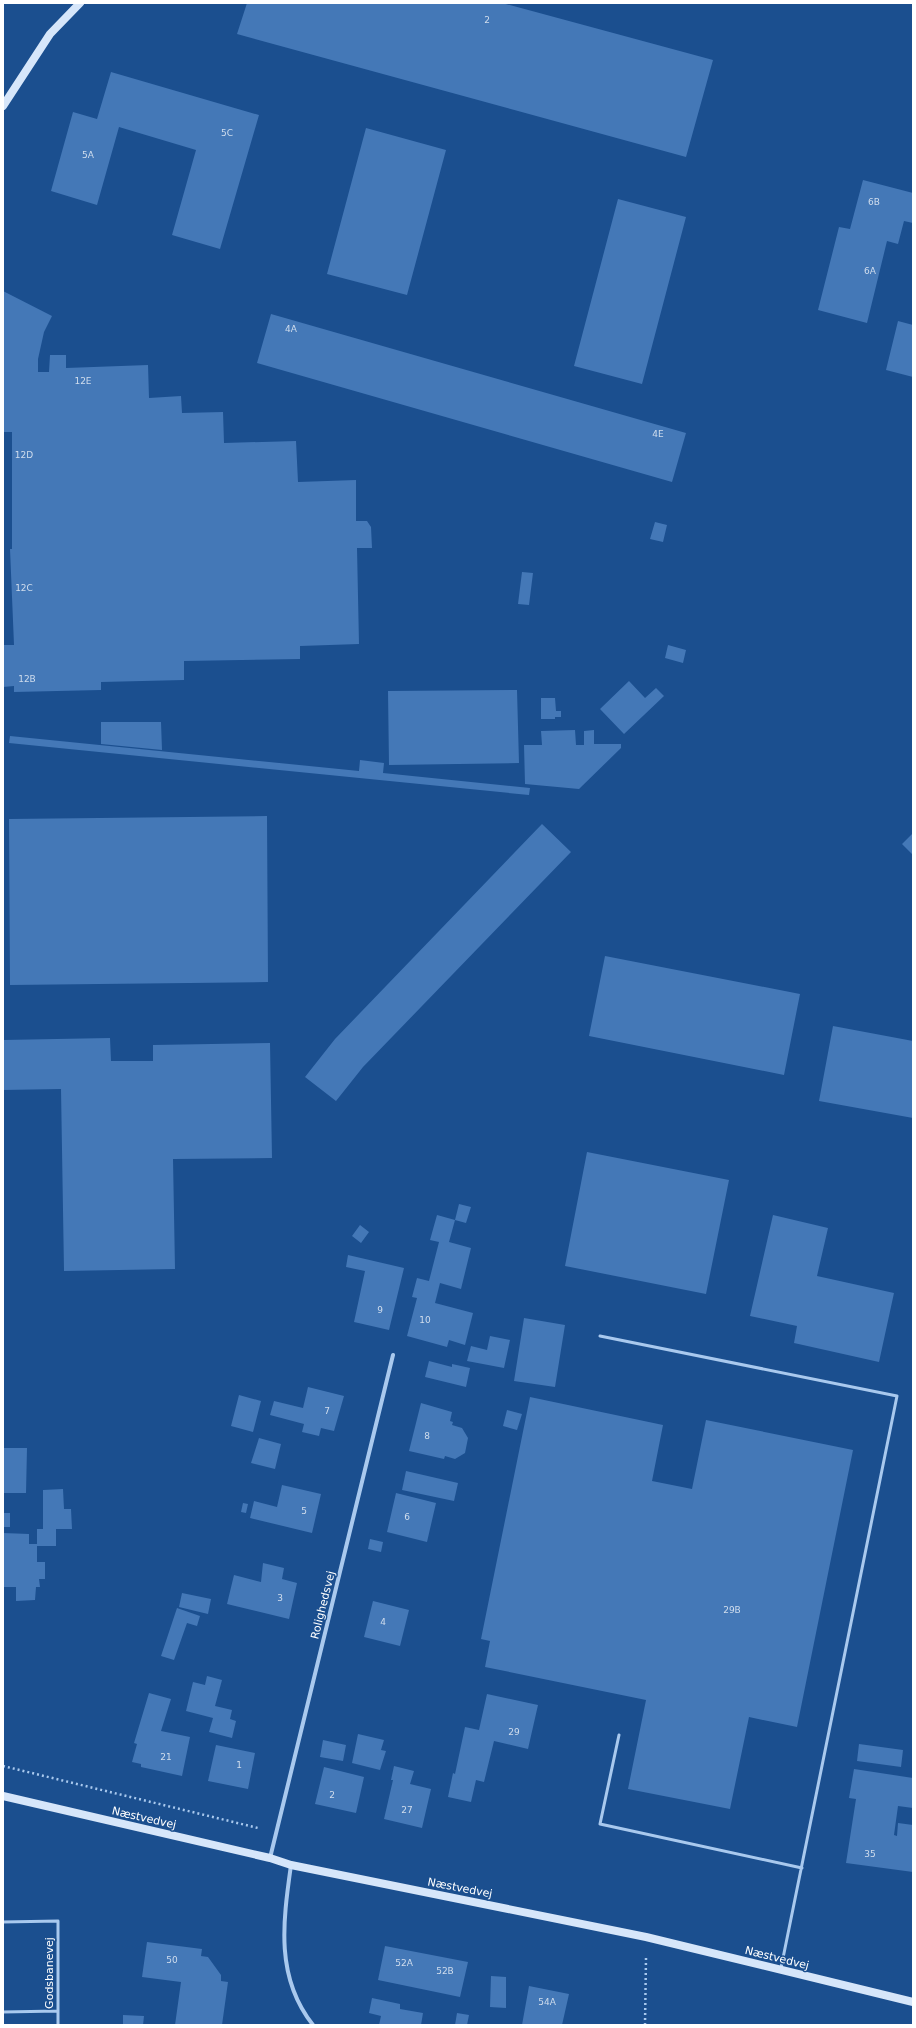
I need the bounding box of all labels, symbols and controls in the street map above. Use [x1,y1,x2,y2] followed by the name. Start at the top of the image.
[484,15,490,25] house number: 2
[221,128,233,138] house number: 5C
[82,150,95,160] house number: 5A
[868,197,880,207] house number: 6B
[864,266,877,276] house number: 6A
[285,324,298,334] house number: 4A
[74,376,92,386] house number: 12E
[652,429,664,439] house number: 4E
[15,450,33,460] house number: 12D
[15,583,33,593] house number: 12C
[18,674,36,684] house number: 12B
[377,1305,383,1315] house number: 9
[419,1315,431,1325] house number: 10
[324,1406,330,1416] house number: 7
[424,1431,430,1441] house number: 8
[301,1506,307,1516] house number: 5
[404,1512,410,1522] house number: 6
[308,1570,338,1640] street label: Rolighedsvej
[277,1593,283,1603] house number: 3
[723,1605,741,1615] house number: 29B
[380,1617,386,1627] house number: 4
[508,1727,520,1737] house number: 29
[160,1752,172,1762] house number: 21
[236,1760,242,1770] house number: 1
[329,1790,335,1800] house number: 2
[111,1804,177,1832] street label: Næstvedvej
[401,1805,413,1815] house number: 27
[864,1849,876,1859] house number: 35
[427,1875,493,1901] street label: Næstvedvej
[43,1937,56,2009] street label: Godsbanevej
[744,1944,810,1972] street label: Næstvedvej
[166,1955,178,1965] house number: 50
[395,1958,414,1968] house number: 52A
[436,1966,454,1976] house number: 52B
[538,1997,557,2007] house number: 54A

